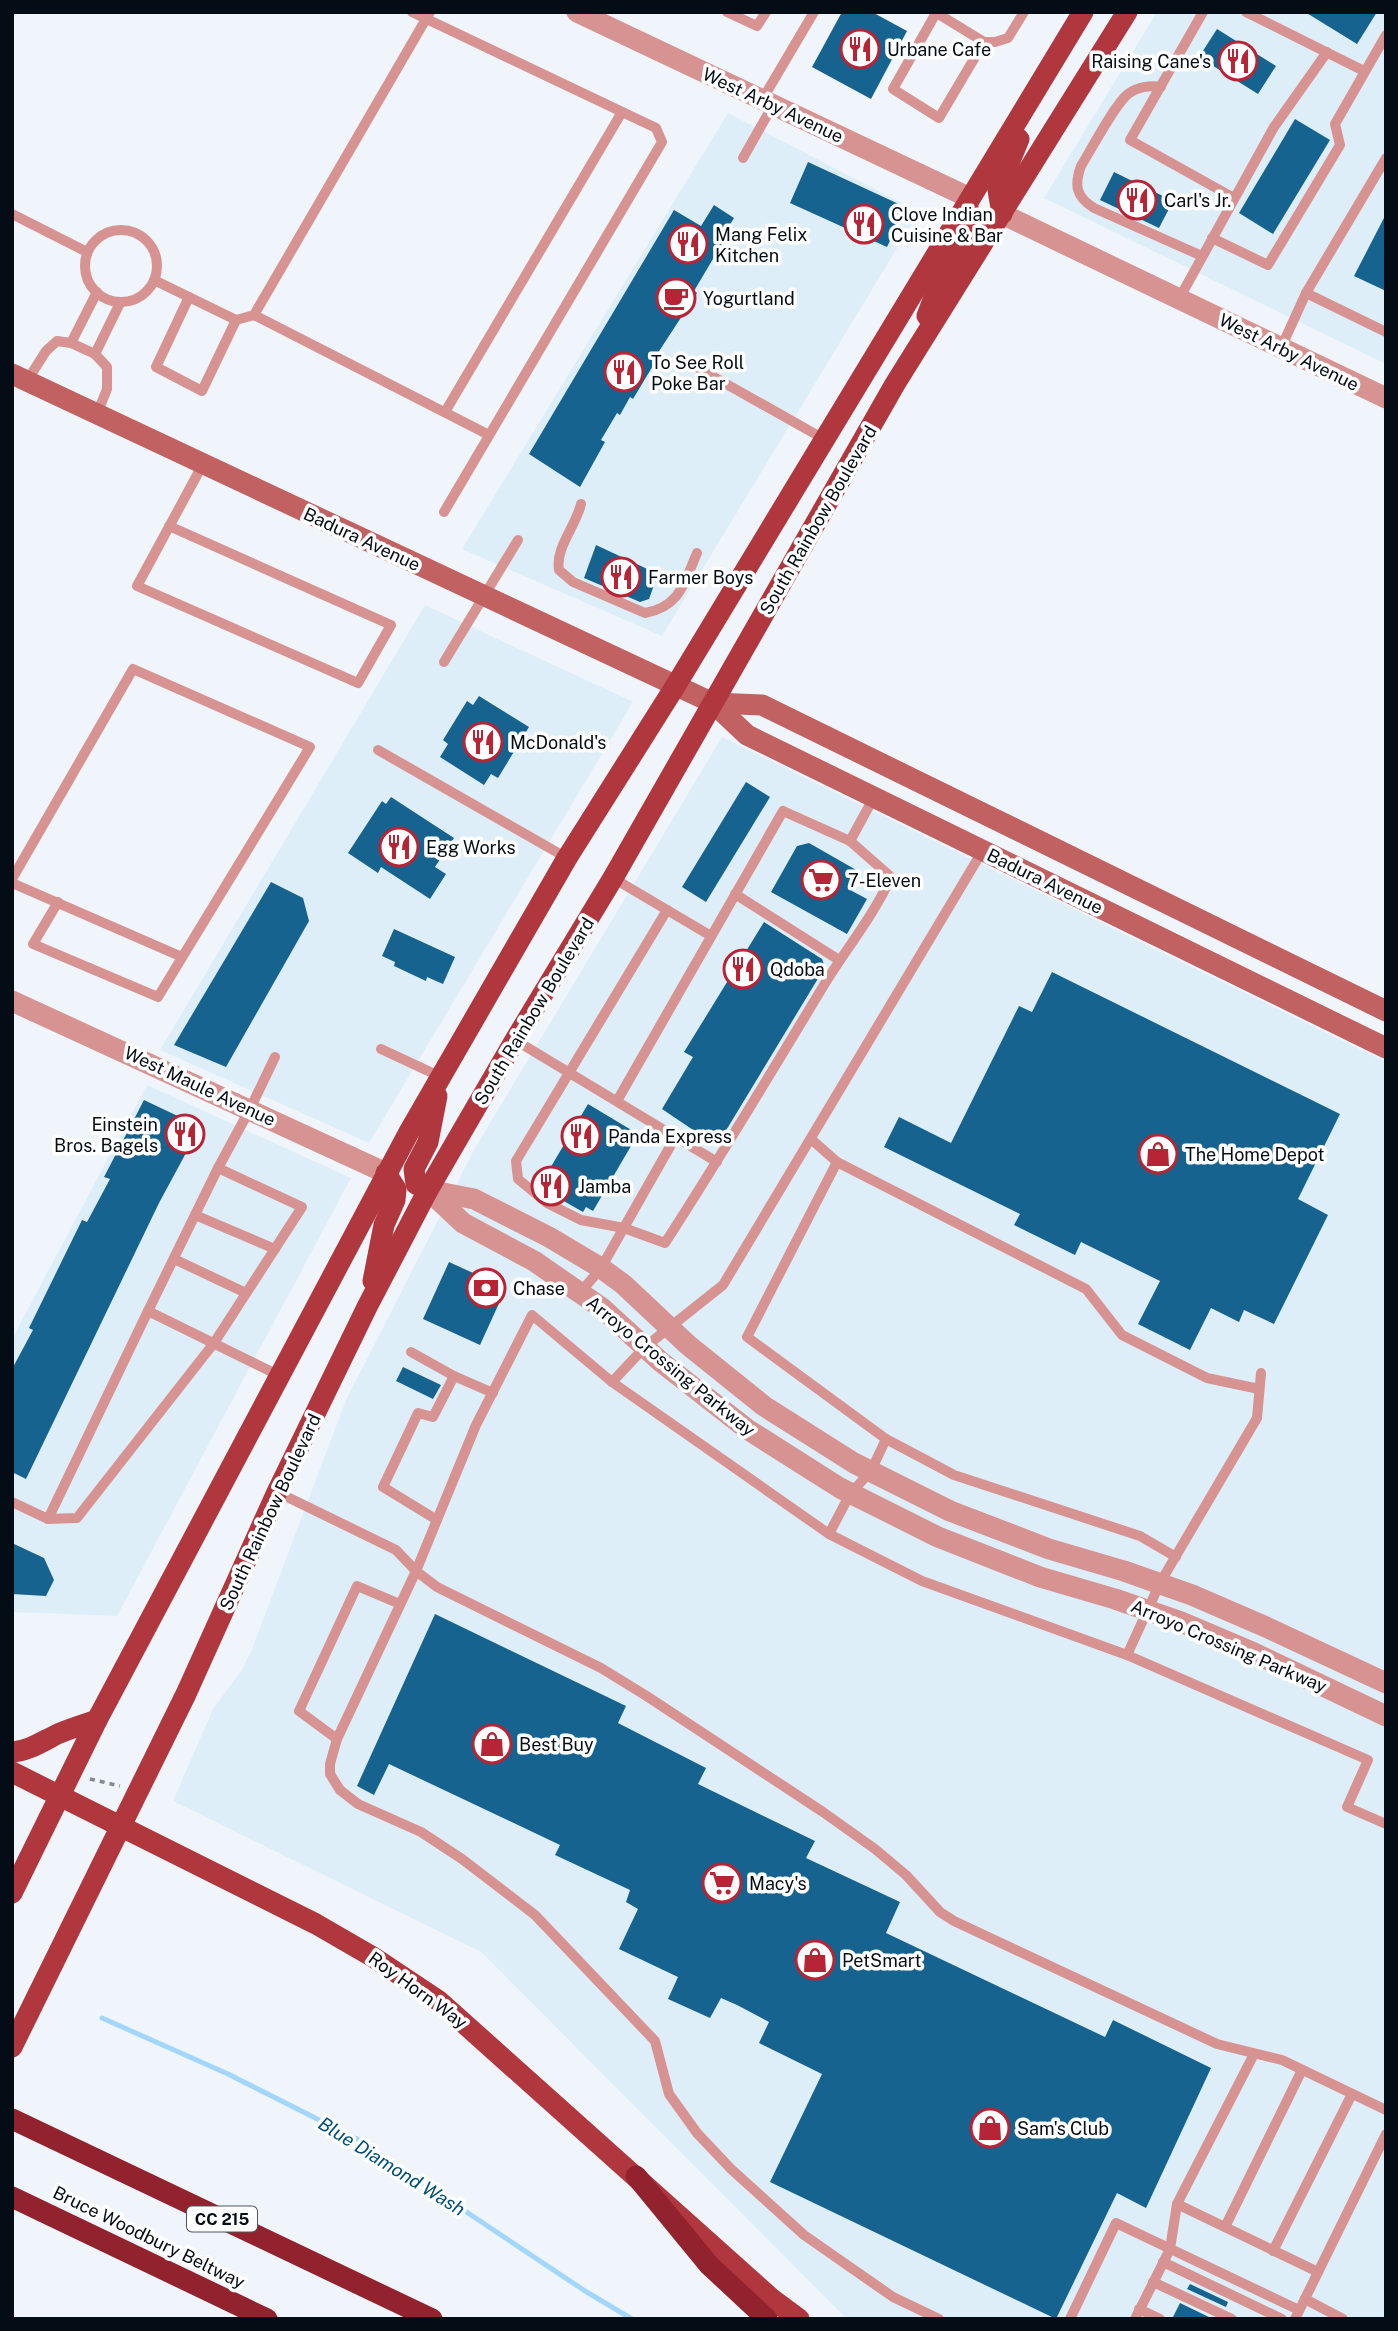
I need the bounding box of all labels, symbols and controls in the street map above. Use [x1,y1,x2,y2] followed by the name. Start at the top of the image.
[839,28,881,70] restaurant icon: Urbane Cafe
[887,39,991,60] place label: Urbane Cafe
[1217,40,1259,82] restaurant icon: Raising Cane's
[1091,51,1211,72] place label: Raising Cane's
[699,63,847,147] street label: West Arby Avenue
[1116,179,1158,221] restaurant icon: Carl's Jr.
[1164,190,1231,211] place label: Carl's Jr.
[843,203,885,245] restaurant icon: Clove Indian Cuisine & Bar
[891,204,1003,246] place label: Clove Indian Cuisine & Bar
[667,223,709,265] restaurant icon: Mang Felix Kitchen
[715,224,807,266] place label: Mang Felix Kitchen
[655,277,697,319] cafe icon: Yogurtland
[703,288,795,309] place label: Yogurtland
[1216,309,1362,395] street label: West Arby Avenue
[603,351,645,393] restaurant icon: To See Roll Poke Bar
[651,352,744,394] place label: To See Roll Poke Bar
[755,422,881,618] street label: South Rainbow Boulevard
[300,503,424,575] street label: Badura Avenue
[600,556,642,598] restaurant icon: Farmer Boys
[648,567,753,588] place label: Farmer Boys
[462,721,504,763] restaurant icon: McDonald's
[510,732,606,753] place label: McDonald's
[378,826,420,868] restaurant icon: Egg Works
[426,837,516,858] place label: Egg Works
[984,844,1106,918] street label: Badura Avenue
[800,859,842,901] supermarket icon: 7-Eleven
[848,870,921,891] place label: 7-Eleven
[470,914,598,1108] street label: South Rainbow Boulevard
[722,948,764,990] restaurant icon: Qdoba
[770,959,825,980] place label: Qdoba
[121,1042,279,1130] street label: West Maule Avenue
[164,1113,206,1155] restaurant icon: Einstein Bros. Bagels
[54,1114,158,1156] place label: Einstein Bros. Bagels
[560,1115,602,1157] restaurant icon: Panda Express
[608,1126,732,1147] place label: Panda Express
[1137,1133,1179,1175] shop icon: The Home Depot
[1185,1144,1325,1165] place label: The Home Depot
[530,1165,572,1207] restaurant icon: Jamba
[578,1176,631,1197] place label: Jamba
[465,1267,507,1309] bank icon: Chase
[513,1278,565,1299] place label: Chase
[583,1292,760,1441] street label: Arroyo Crossing Parkway
[215,1410,325,1614] street label: South Rainbow Boulevard
[1128,1595,1330,1697] street label: Arroyo Crossing Parkway
[471,1723,513,1765] shop icon: Best Buy
[519,1734,594,1755] place label: Best Buy
[701,1862,743,1904] supermarket icon: Macy's
[749,1873,807,1894] place label: Macy's
[794,1939,836,1981] shop icon: PetSmart
[365,1947,472,2033] street label: Roy Horn Way
[842,1950,921,1971] place label: PetSmart
[969,2107,1011,2149] shop icon: Sam's Club
[315,2112,469,2220] water label: Blue Diamond Wash
[1017,2118,1109,2139] place label: Sam's Club
[50,2181,249,2293] street label: Bruce Woodbury Beltway
[187,2206,257,2232] road number: CC 215

